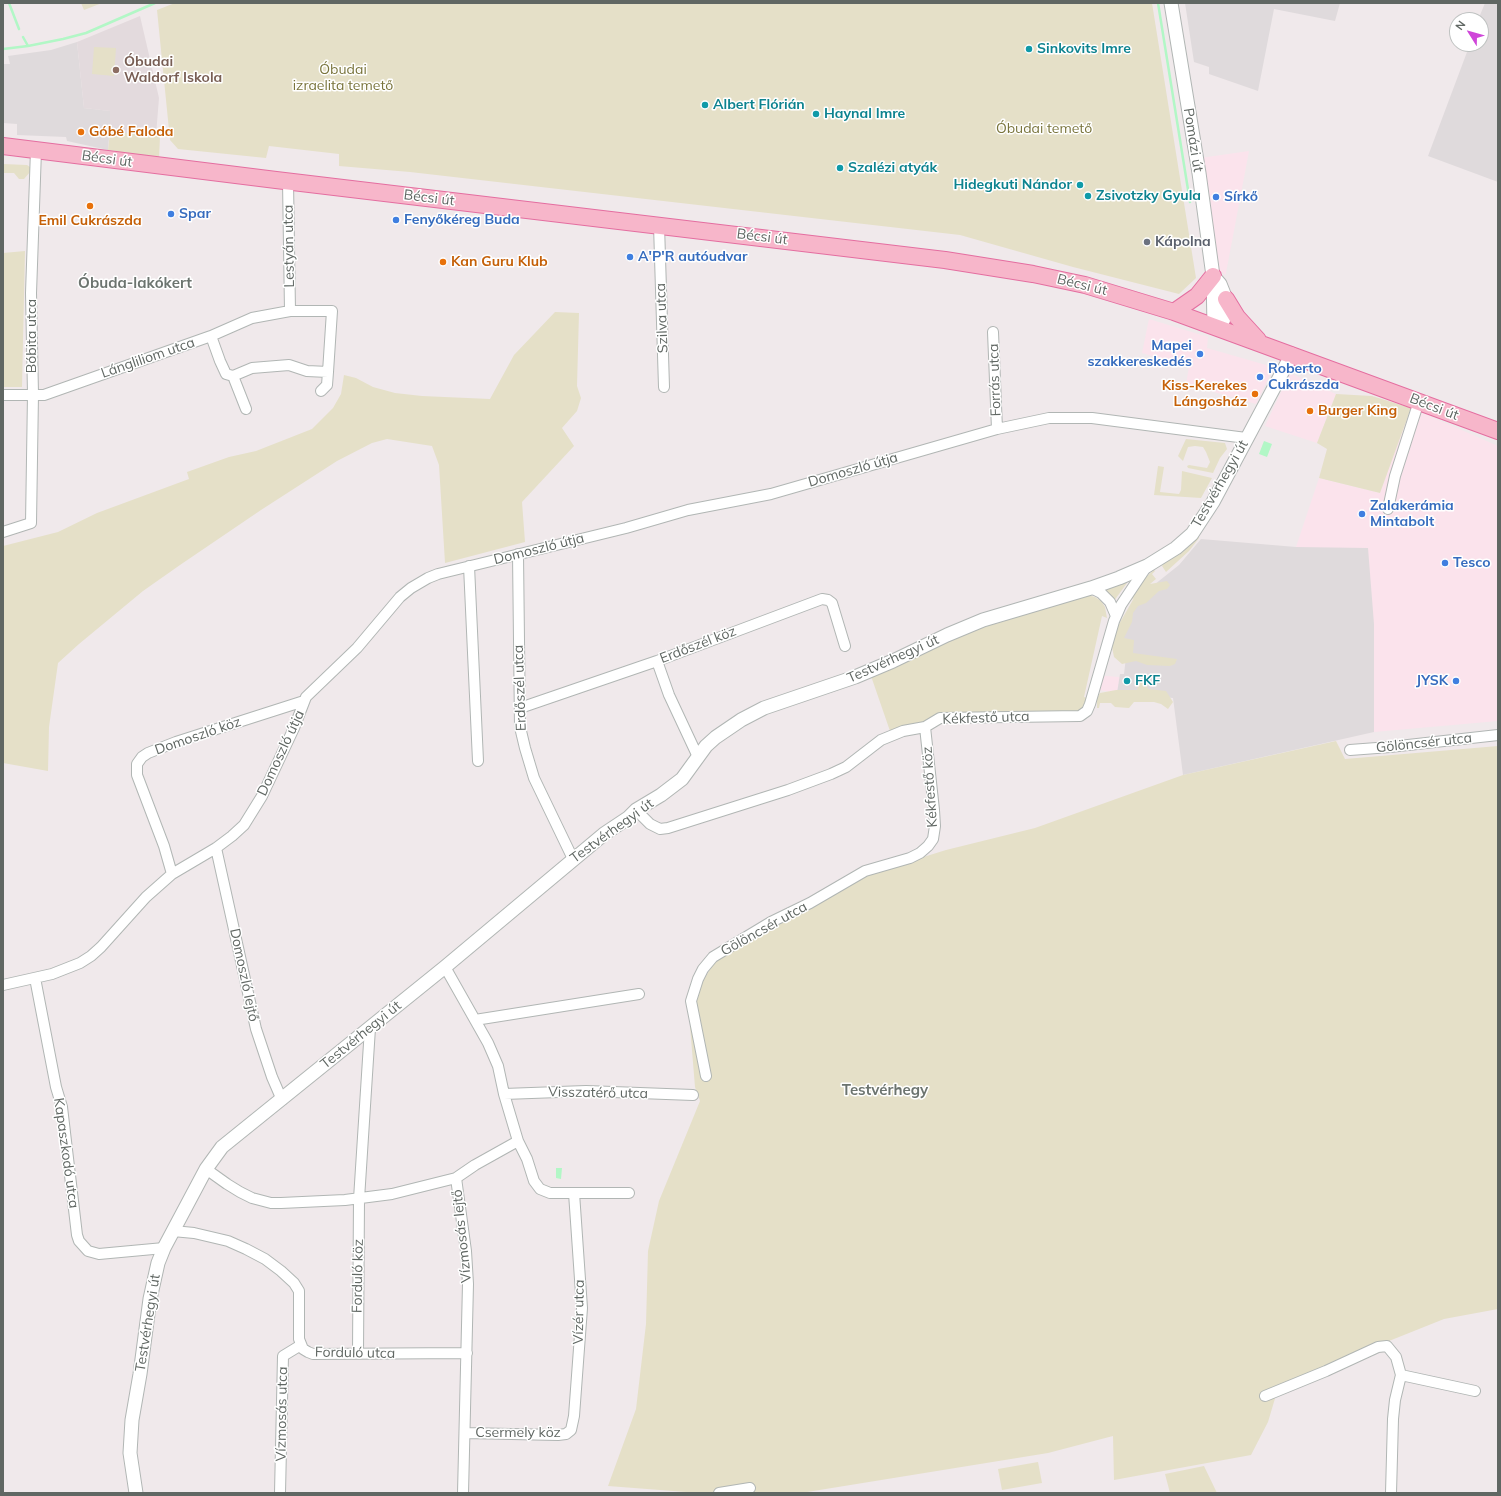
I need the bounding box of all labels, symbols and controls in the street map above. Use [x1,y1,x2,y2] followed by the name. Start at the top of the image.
[1449,12,1489,52] north arrow
[1452,18,1468,33] text: N
[1037,41,1131,57] place label: Sinkovits Imre
[1024,44,1034,54] marker: Sinkovits Imre
[124,54,222,86] place label: Óbudai Waldorf Iskola
[293,62,393,94] park label: Óbudai izraelita temető
[111,65,121,75] marker: Óbudai Waldorf Iskola
[713,97,805,113] place label: Albert Flórián
[700,100,710,110] marker: Albert Flórián
[824,106,905,122] place label: Haynal Imre
[1180,107,1206,173] street label: Pomázi út
[811,109,821,119] marker: Haynal Imre
[996,121,1092,137] park label: Óbudai temető
[89,124,174,140] place label: Góbé Faloda
[76,127,86,137] marker: Góbé Faloda
[81,147,133,171] street label: Bécsi út
[848,160,937,176] place label: Szalézi atyák
[835,163,845,173] marker: Szalézi atyák
[953,177,1072,193] place label: Hidegkuti Nándor
[1075,180,1085,190] marker: Hidegkuti Nándor
[403,187,455,209] street label: Bécsi út
[1096,188,1201,204] place label: Zsivotzky Gyula
[1224,189,1258,205] place label: Sírkő
[1083,191,1093,201] marker: Zsivotzky Gyula
[1211,192,1221,202] marker: Sírkő
[85,201,95,211] marker: Emil Cukrászda
[280,204,298,288] street label: Lestyán utca
[179,206,211,222] place label: Spar
[166,209,176,219] marker: Spar
[404,212,520,228] place label: Fenyőkéreg Buda
[38,213,142,229] place label: Emil Cukrászda
[391,215,401,225] marker: Fenyőkéreg Buda
[736,226,788,248] street label: Bécsi út
[1155,234,1211,250] place label: Kápolna
[1142,237,1152,247] marker: Kápolna
[638,249,748,265] place label: A'P'R autóudvar
[625,252,635,262] marker: A'P'R autóudvar
[451,254,548,270] place label: Kan Guru Klub
[438,257,448,267] marker: Kan Guru Klub
[1055,271,1109,299] street label: Bécsi út
[78,274,192,292] district label: Óbuda-lakókert
[652,283,672,353] street label: Szilva utca
[24,299,40,373] street label: Bóbita utca
[99,334,197,382] street label: Lángliliom utca
[1087,338,1192,370] place label: Mapei szakkereskedés
[985,343,1005,417] street label: Forrás utca
[1195,349,1205,359] marker: Mapei szakkereskedés
[1268,361,1339,394] place label: Roberto Cukrászda
[1255,372,1265,382] marker: Roberto Cukrászda
[1162,378,1247,410] place label: Kiss-Kerekes Lángosház
[1250,389,1260,399] marker: Kiss-Kerekes Lángosház
[1407,390,1461,424] street label: Bécsi út
[1318,403,1397,419] place label: Burger King
[1305,406,1315,416] marker: Burger King
[1188,437,1252,531] street label: Testvérhegyi út
[806,449,900,491] street label: Domoszló útja
[1370,498,1454,530] place label: Zalakerámia Mintabolt
[1357,509,1367,519] marker: Zalakerámia Mintabolt
[492,530,586,568] street label: Domoszló útja
[1453,555,1490,571] place label: Tesco
[1440,558,1450,568] marker: Tesco
[657,623,739,667] street label: Erdőszél köz
[845,631,941,687] street label: Testvérhegyi út
[510,645,530,731] street label: Erdőszél utca
[1135,673,1160,689] place label: FKF
[1416,673,1448,689] place label: JYSK
[1122,676,1132,686] marker: FKF
[1451,676,1461,686] marker: JYSK
[254,708,308,798] street label: Domoszló útja
[942,708,1030,728] street label: Kékfestő utca
[153,713,243,759] street label: Domoszló köz
[1375,730,1473,756] street label: Gölöncsér utca
[919,746,941,828] street label: Kékfestő köz
[567,795,657,867] street label: Testvérhegyi út
[718,898,810,960] street label: Gölöncsér utca
[226,927,262,1023] street label: Domoszló lejtő
[317,997,405,1073] street label: Testvérhegyi út
[842,1081,928,1099] district label: Testvérhegy
[548,1084,648,1102] street label: Visszatérő utca
[50,1097,82,1209] street label: Kapaszkodó utca
[449,1189,475,1283] street label: Vízmosás lejtő
[349,1239,367,1313] street label: Forduló köz
[132,1273,164,1373] street label: Testvérhegyi út
[570,1279,588,1345] street label: Vízér utca
[315,1344,395,1362] street label: Forduló utca
[273,1366,291,1462] street label: Vízmosás utca
[475,1425,561,1441] street label: Csermely köz

